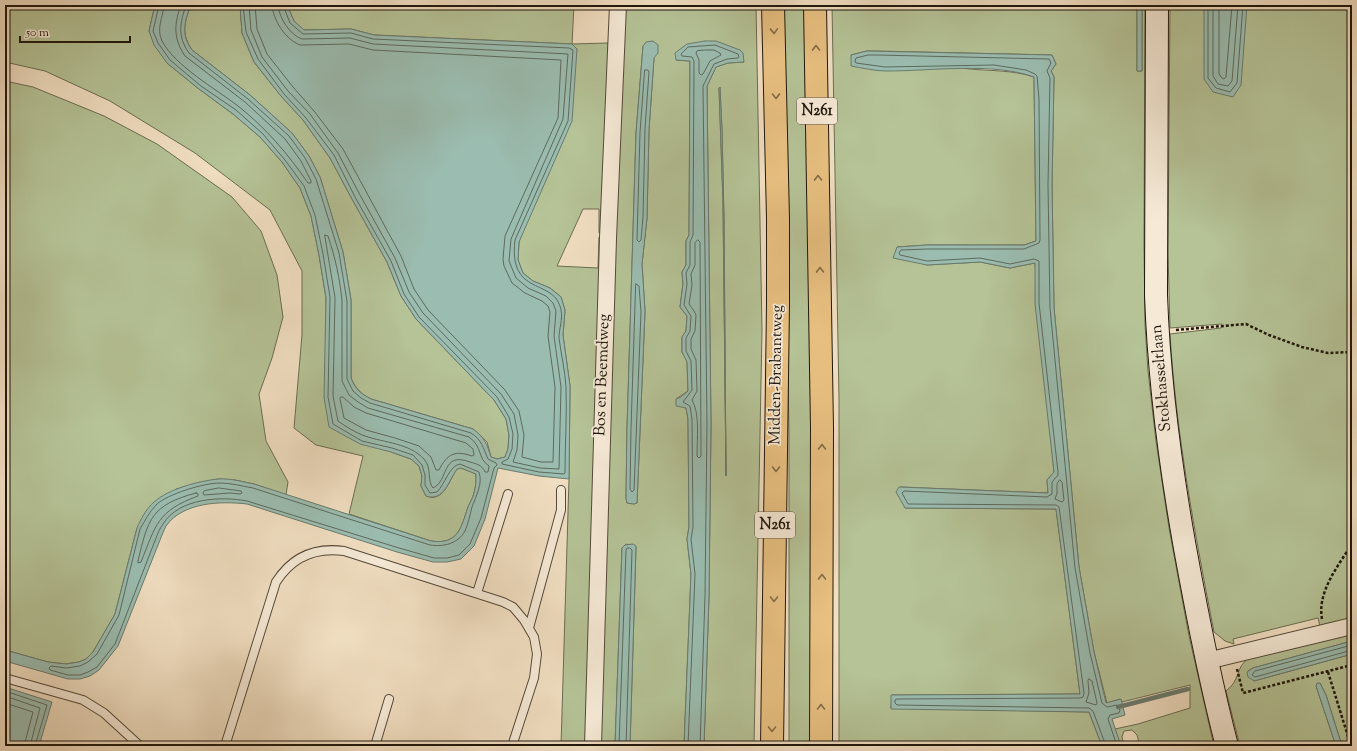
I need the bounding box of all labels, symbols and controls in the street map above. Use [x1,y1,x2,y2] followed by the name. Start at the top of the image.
[20,18,130,44] scale bar
[25,24,49,42] text: 50 m
[770,28,778,34] one-way arrow
[812,45,820,51] one-way arrow
[771,93,780,99] one-way arrow
[797,98,837,124] road number: N261
[814,175,822,181] one-way arrow
[816,267,824,273] one-way arrow
[764,305,790,445] street label: Midden-Brabantweg
[589,313,617,437] street label: Bos en Beemdweg
[1146,323,1178,433] street label: Stokhasseltlaan
[818,444,826,450] one-way arrow
[772,466,780,472] one-way arrow
[755,512,795,538] road number: N261
[818,574,826,580] one-way arrow
[770,596,778,602] one-way arrow
[817,704,825,710] one-way arrow
[768,726,776,732] one-way arrow

